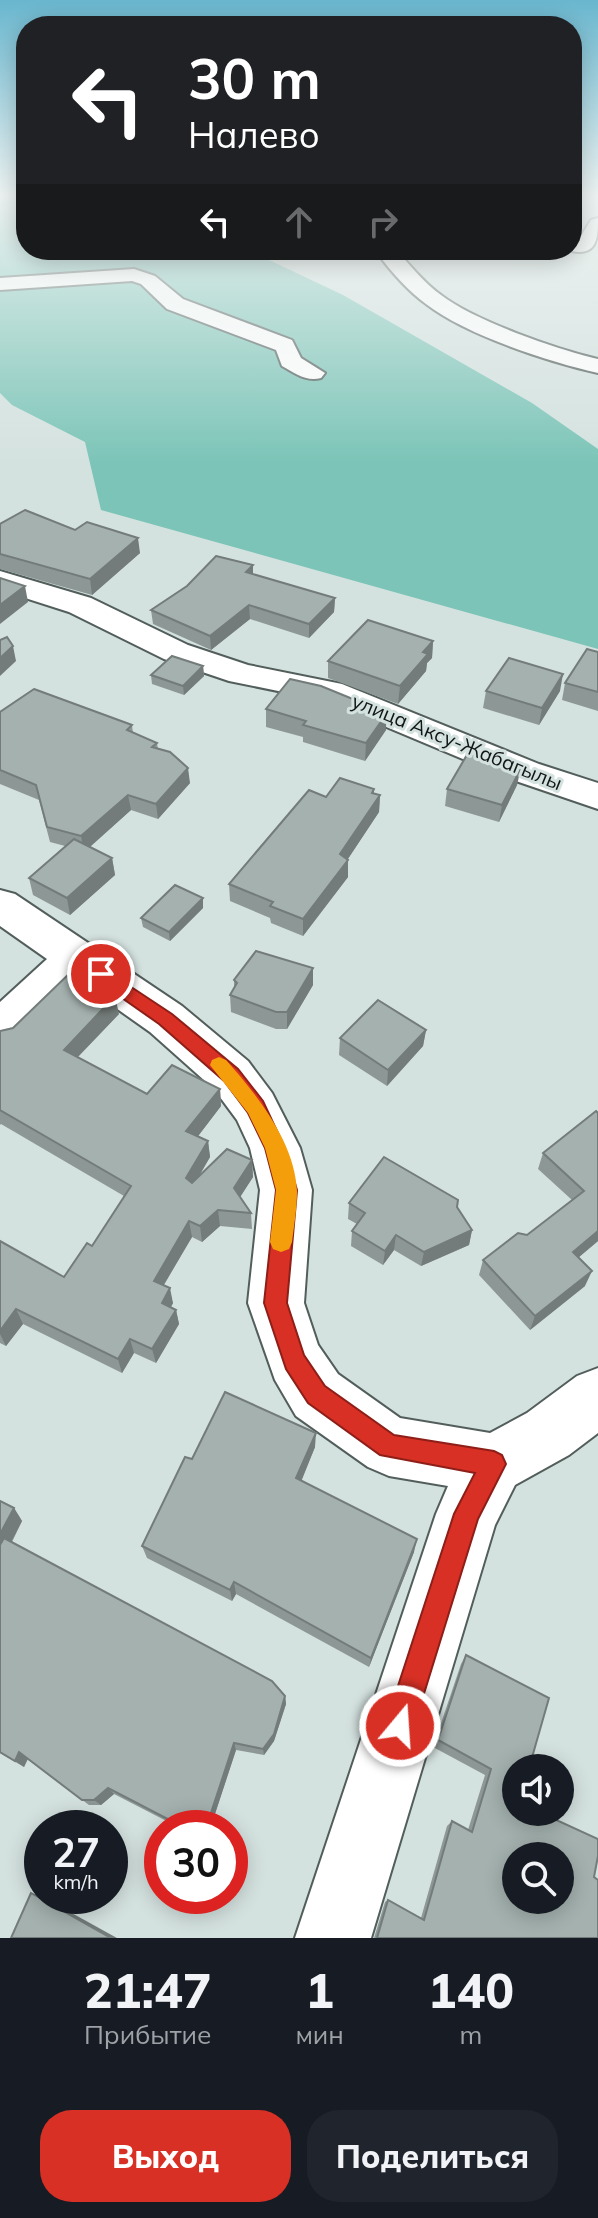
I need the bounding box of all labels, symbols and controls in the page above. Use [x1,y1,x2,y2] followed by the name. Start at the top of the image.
[188,43,321,113] text: 30 m
[56,48,160,152] icon: left
[188,112,320,157] text: Налево
[193,200,237,244] icon: left
[277,200,321,244] icon: ahead
[361,200,405,244] icon: right
[348,688,566,795] street label: улица Аксу-Жабагылы
[67,940,135,1008] pin
[79,952,123,996] icon: arrive
[358,1684,442,1768] position arrow
[502,1754,574,1914] map controls
[502,1754,574,1826] button: sound
[144,1810,248,1914] speed limit sign: 30
[52,1827,100,1877] text: 27
[502,1842,574,1914] button: search
[53,1869,99,1894] text: km/h
[84,1960,212,2020] text: 21:47
[305,1960,334,2020] text: 1
[428,1960,514,2020] text: 140
[84,2018,211,2051] text: Прибытие
[295,2018,344,2051] text: мин
[460,2018,482,2051] text: m
[40,2110,291,2202] button: Выход
[307,2110,558,2202] button: Поделиться

